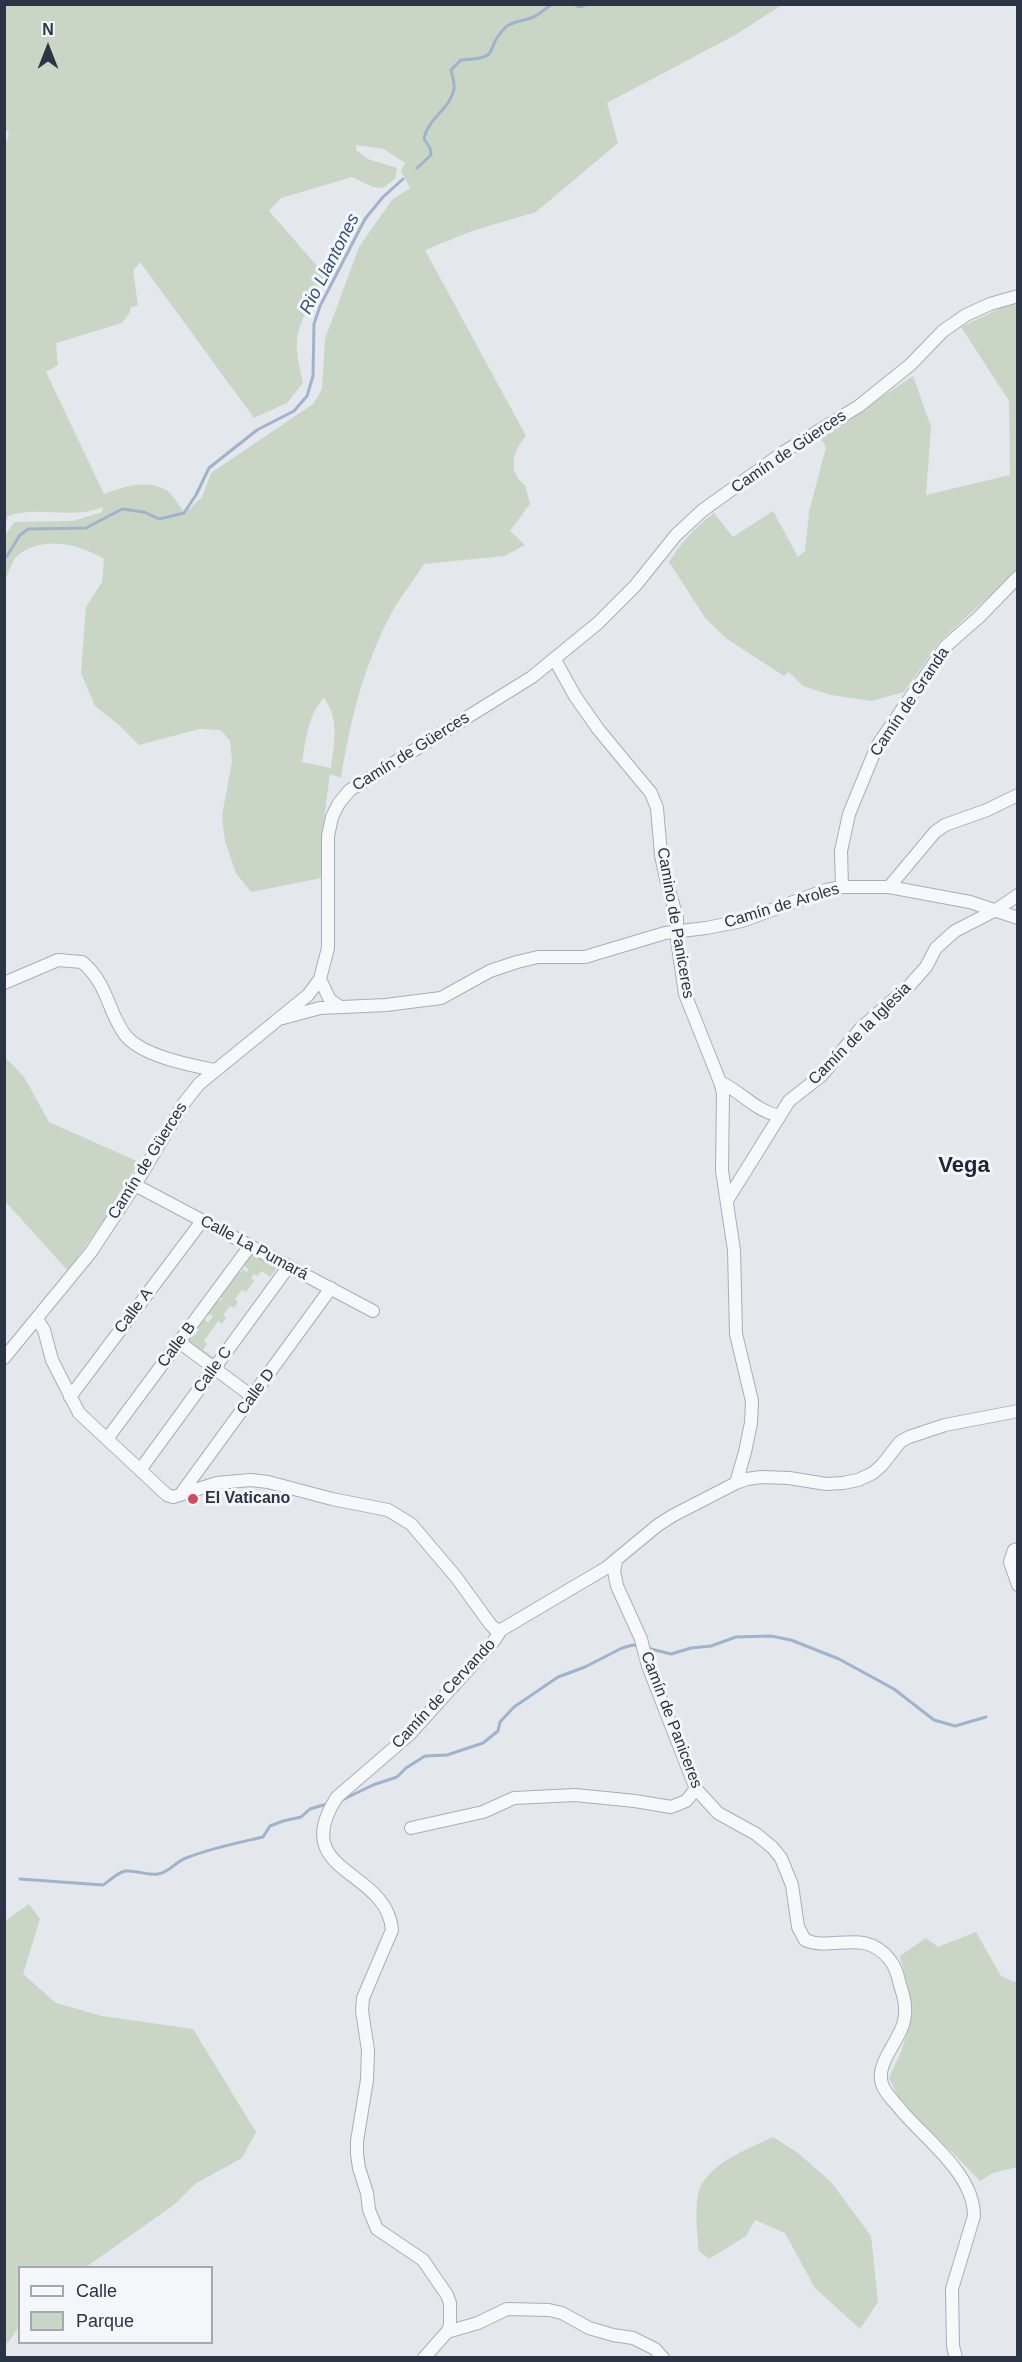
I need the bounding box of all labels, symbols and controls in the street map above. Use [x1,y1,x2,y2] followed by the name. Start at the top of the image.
[18,18,78,78] north arrow
[42,21,54,38] text: N
[295,210,365,318] water label: Rio Llantones
[728,406,850,498] street label: Camín de Güerces
[866,644,954,760] street label: Camín de Granda
[349,708,473,796] street label: Camín de Güerces
[652,846,698,1000] street label: Camino de Paniceres
[722,879,842,933] street label: Camín de Aroles
[805,979,915,1089] street label: Camín de la Iglesia
[104,1099,192,1223] street label: Camín de Güerces
[938,1153,990,1179] district label: Vega
[197,1212,311,1284] street label: Calle La Pumará
[111,1285,157,1337] street label: Calle A
[154,1319,200,1371] street label: Calle B
[190,1343,236,1397] street label: Calle C
[233,1365,279,1419] street label: Calle D
[205,1489,290,1509] place label: El Vaticano
[186,1492,200,1506] marker: El Vaticano
[388,1635,500,1753] street label: Camín de Cervando
[636,1649,706,1791] street label: Camín de Paniceres
[18,2266,213,2344] legend
[76,2281,117,2301] text: Calle
[76,2311,134,2331] text: Parque

